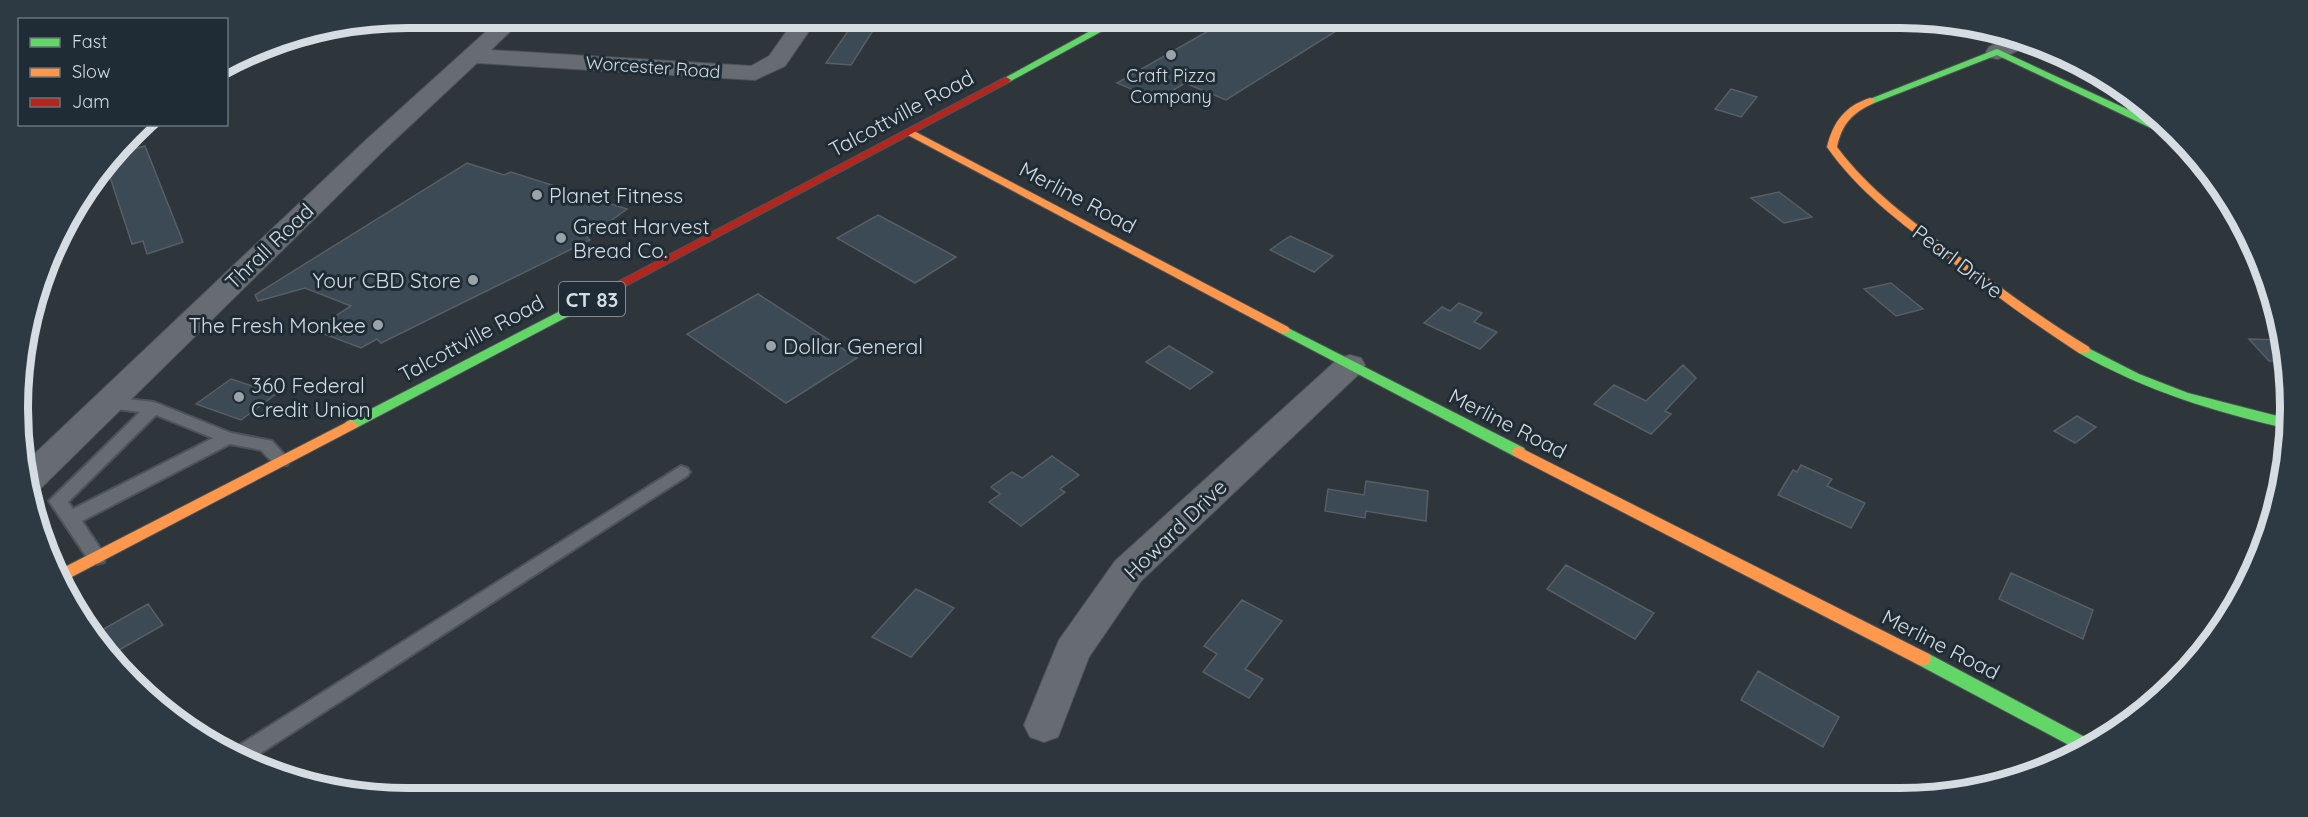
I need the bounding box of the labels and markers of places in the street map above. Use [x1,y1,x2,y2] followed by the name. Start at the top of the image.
[1164,48,1178,62] marker: Craft Pizza Company
[1126,64,1216,108] place label: Craft Pizza Company
[549,182,683,208] place label: Planet Fitness
[530,188,544,202] marker: Planet Fitness
[573,213,710,263] place label: Great Harvest Bread Co.
[554,231,568,245] marker: Great Harvest Bread Co.
[312,267,461,293] place label: Your CBD Store
[466,273,480,287] marker: Your CBD Store
[188,312,366,338] place label: The Fresh Monkee
[371,318,385,332] marker: The Fresh Monkee
[783,333,923,359] place label: Dollar General
[764,339,778,353] marker: Dollar General
[251,372,371,422] place label: 360 Federal Credit Union
[232,390,246,404] marker: 360 Federal Credit Union

